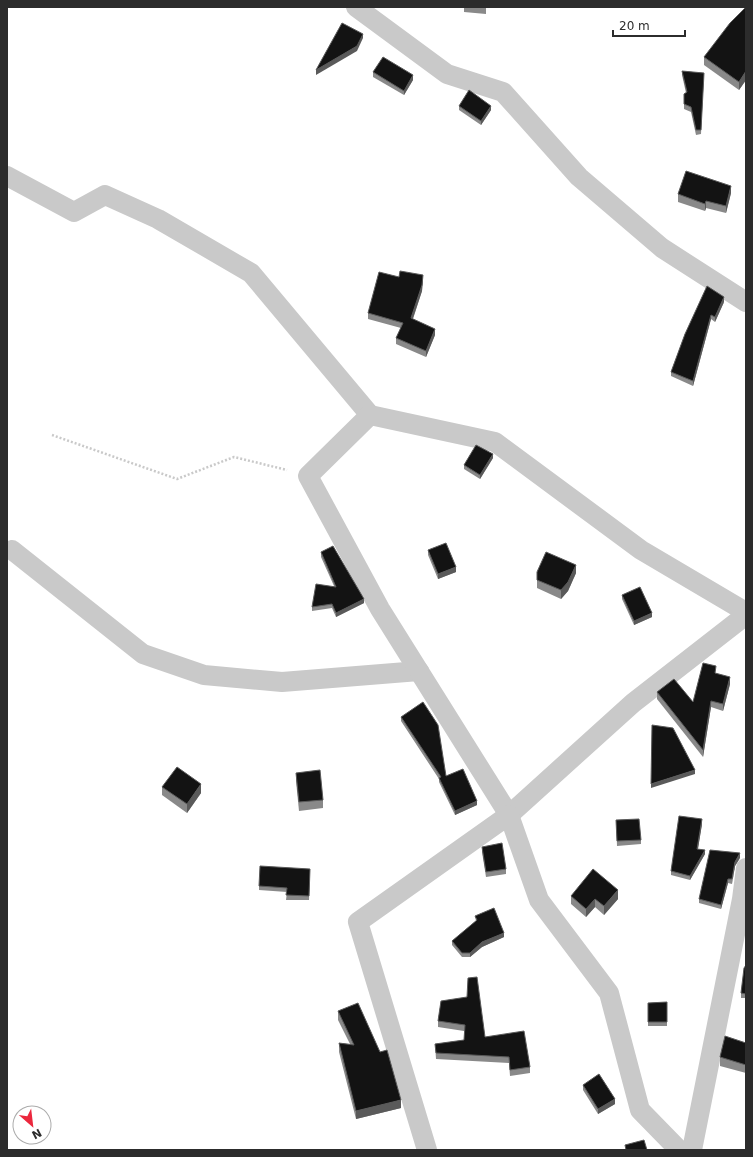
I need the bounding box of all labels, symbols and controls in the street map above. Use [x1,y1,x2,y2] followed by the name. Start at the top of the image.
[613,12,685,38] scale bar
[619,19,650,33] text: 20 m
[12,1105,52,1145] north arrow
[29,1125,44,1141] text: N

